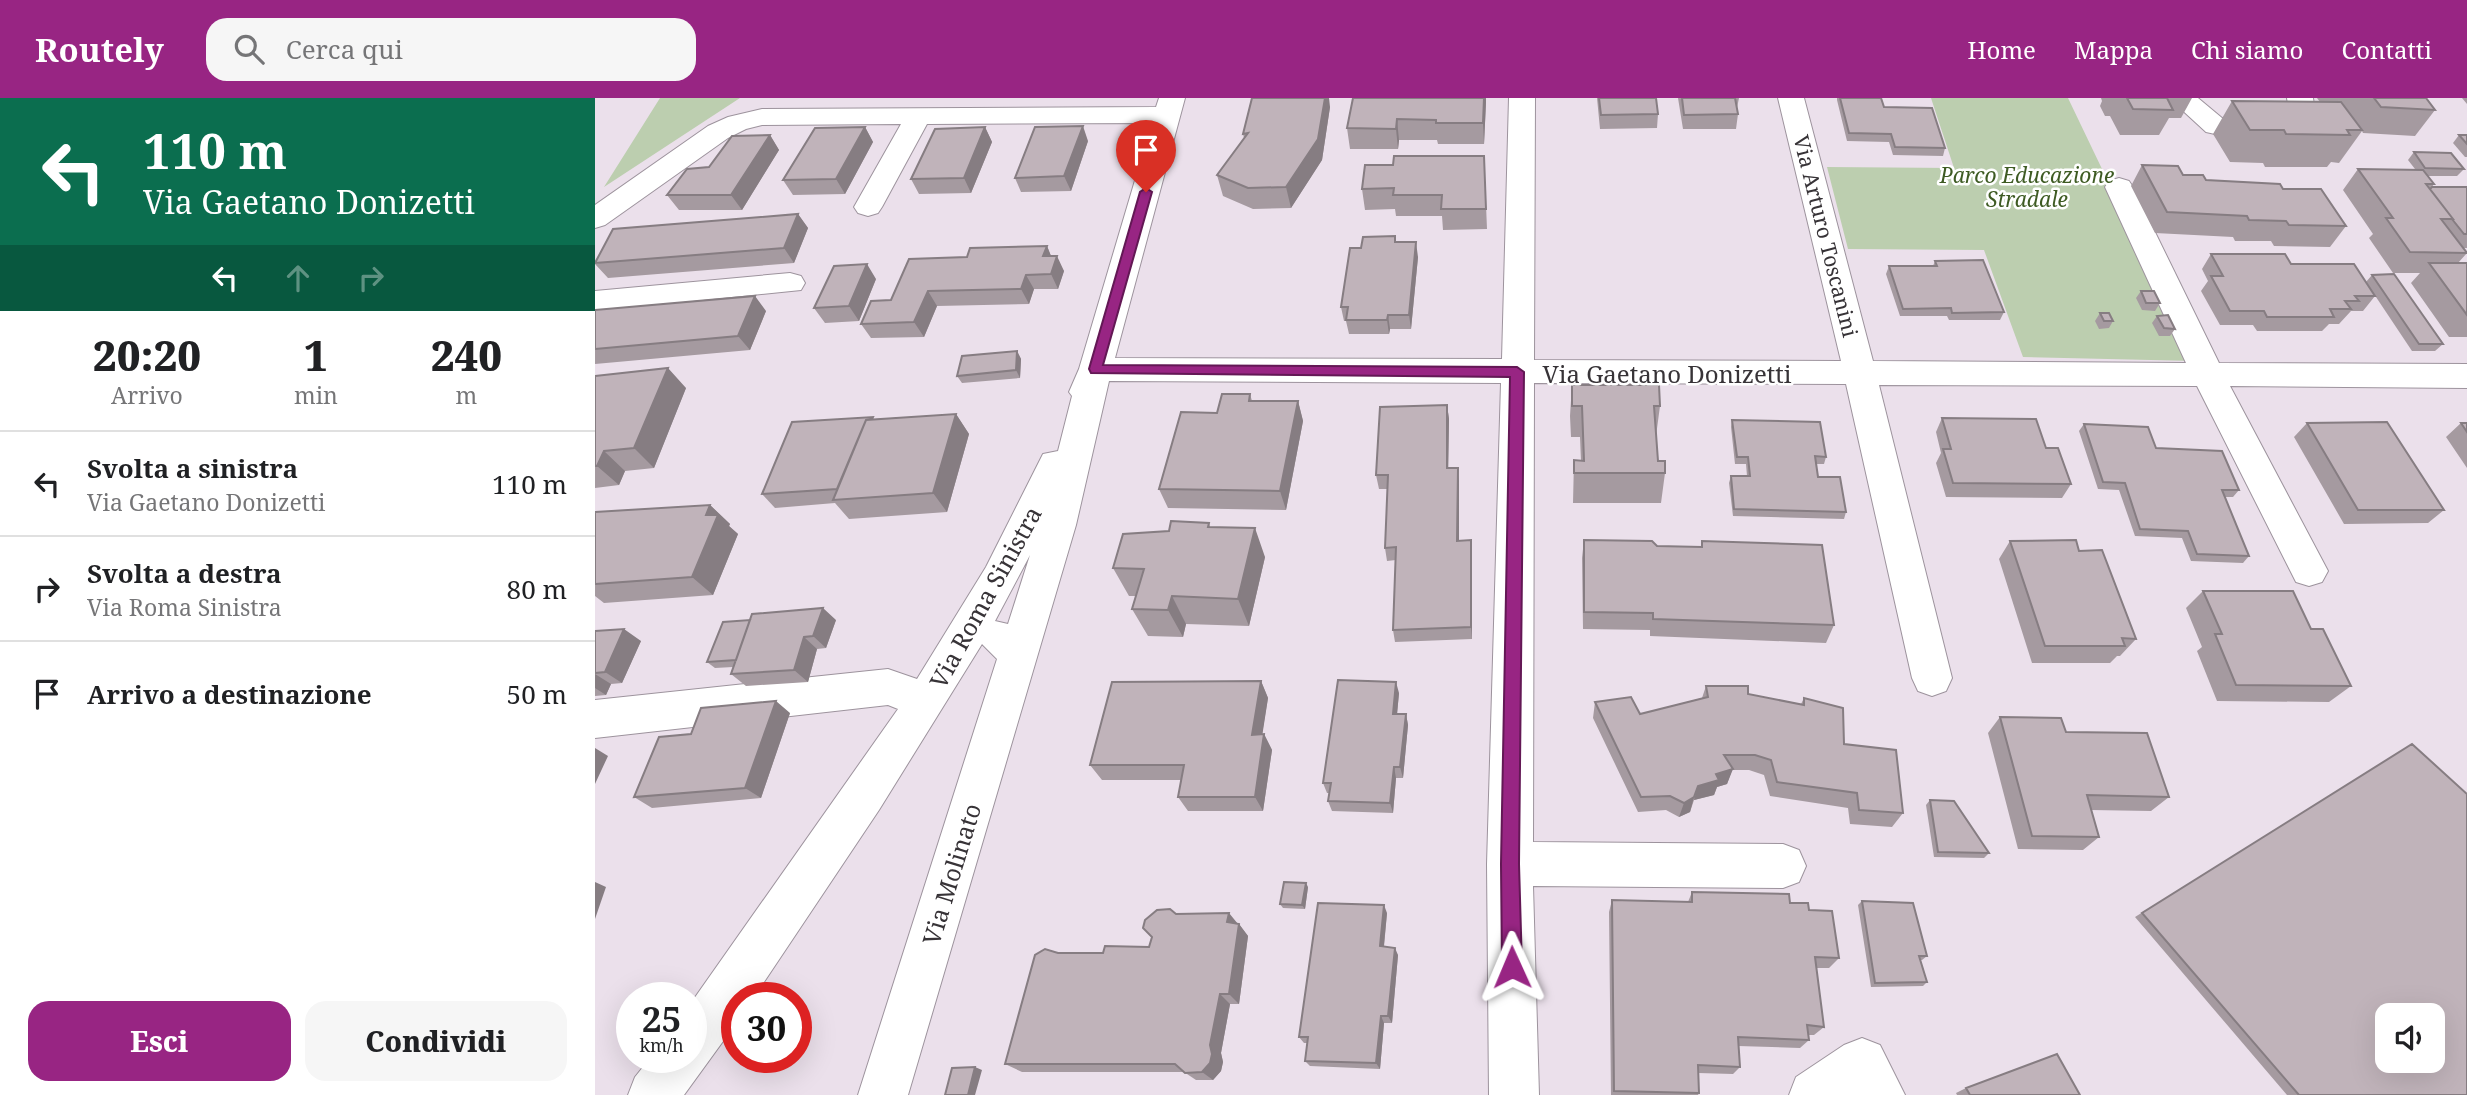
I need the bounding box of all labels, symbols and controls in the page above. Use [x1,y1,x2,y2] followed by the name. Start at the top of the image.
[206,18,696,81] search box
[35,27,164,72] text: Routely
[230,30,268,68] icon: search
[286,31,403,67] text: Cerca qui
[1968,33,2036,66] text: Home
[2074,33,2153,66] text: Mappa
[2191,33,2303,66] text: Chi siamo
[2341,33,2432,66] text: Contatti
[143,117,287,183] text: 110 m
[1116,120,1176,192] pin
[28,126,119,217] icon: left
[1127,131,1165,169] icon: arrive
[1787,132,1865,340] street label: Via Arturo Toscanini
[1939,161,2114,213] park label: Parco Educazione Stradale
[143,180,475,223] text: Via Gaetano Donizetti
[206,259,244,297] icon: left
[279,259,317,297] icon: ahead
[352,259,390,297] icon: right
[93,326,201,383] text: 20:20
[304,326,328,383] text: 1
[431,326,502,383] text: 240
[1543,357,1792,390] street label: Via Gaetano Donizetti
[111,379,183,411] text: Arrivo
[294,379,338,411] text: min
[456,379,477,411] text: m
[87,450,298,486] text: Svolta a sinistra
[28,465,66,503] icon: left
[492,466,567,502] text: 110 m
[87,486,325,518] text: Via Gaetano Donizetti
[921,500,1049,694] street label: Via Roma Sinistra
[87,555,282,591] text: Svolta a destra
[28,570,66,608] icon: right
[507,571,567,607] text: 80 m
[87,591,282,623] text: Via Roma Sinistra
[28,675,66,713] icon: arrive
[87,676,372,712] text: Arrivo a destinazione
[507,676,567,712] text: 50 m
[914,799,988,949] street label: Via Molinato
[1475,930,1549,1004] position arrow
[721,982,812,1073] speed limit sign: 30
[642,995,681,1042] text: 25
[28,1001,291,1081] button: Esci
[305,1001,567,1081] button: Condividi
[2375,1003,2445,1073] map controls
[2375,1003,2445,1073] button: sound
[639,1033,684,1057] text: km/h

